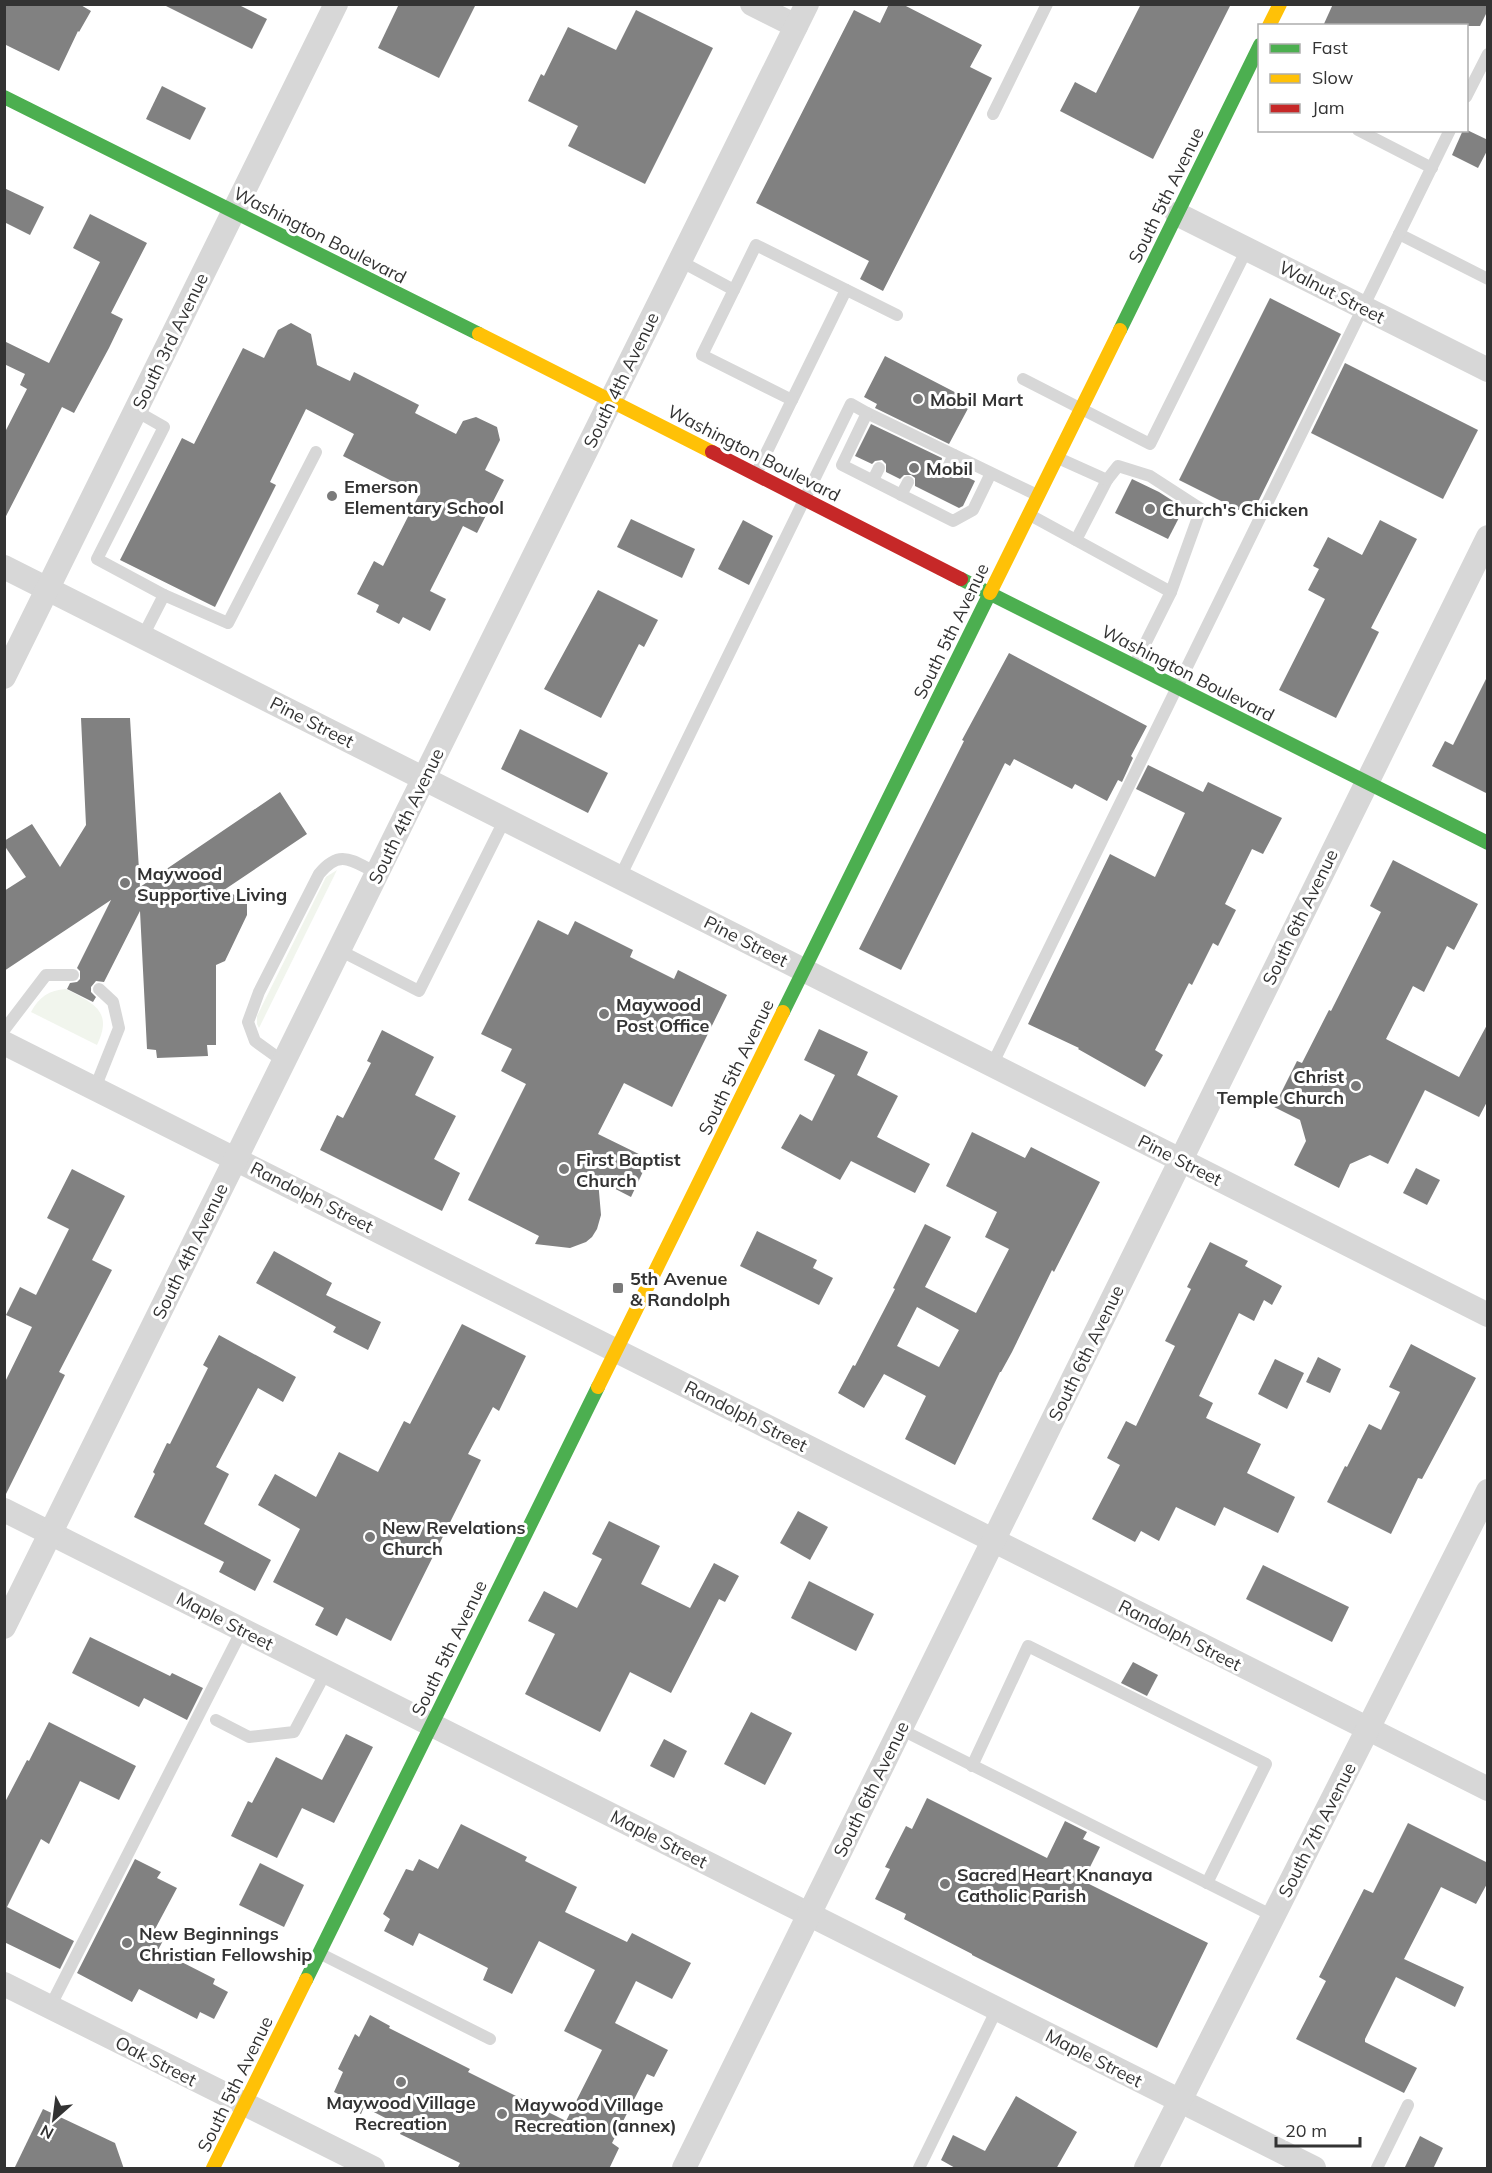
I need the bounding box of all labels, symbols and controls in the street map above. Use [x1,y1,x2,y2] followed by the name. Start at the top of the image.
[1258,24,1468,132] legend
[1312,36,1348,59] text: Fast
[1312,66,1354,89] text: Slow
[1312,96,1345,119] text: Jam
[1123,123,1209,267] street label: South 5th Avenue
[230,181,410,289] street label: Washington Boulevard
[1275,255,1389,329] street label: Walnut Street
[127,269,213,413] street label: South 3rd Avenue
[578,308,664,452] street label: South 4th Avenue
[930,388,1023,411] place label: Mobil Mart
[911,392,925,406] marker: Mobil Mart
[664,399,844,507] street label: Washington Boulevard
[926,457,973,480] place label: Mobil
[907,461,921,475] marker: Mobil
[344,475,504,519] place label: Emerson Elementary School
[325,489,339,503] marker: Emerson Elementary School
[1162,498,1309,521] place label: Church's Chicken
[1143,502,1157,516] marker: Church's Chicken
[908,559,994,703] street label: South 5th Avenue
[1098,619,1278,727] street label: Washington Boulevard
[266,691,358,753] street label: Pine Street
[363,744,449,888] street label: South 4th Avenue
[1257,845,1343,989] street label: South 6th Avenue
[137,862,287,906] place label: Maywood Supportive Living
[118,876,132,890] marker: Maywood Supportive Living
[700,910,792,972] street label: Pine Street
[616,993,709,1037] place label: Maywood Post Office
[693,995,779,1139] street label: South 5th Avenue
[597,1007,611,1021] marker: Maywood Post Office
[1217,1065,1344,1109] place label: Christ Temple Church
[1349,1079,1363,1093] marker: Christ Temple Church
[1134,1129,1226,1191] street label: Pine Street
[576,1148,681,1192] place label: First Baptist Church
[247,1156,377,1238] street label: Randolph Street
[557,1162,571,1176] marker: First Baptist Church
[147,1179,233,1323] street label: South 4th Avenue
[630,1267,730,1311] place label: 5th Avenue & Randolph
[611,1281,625,1295] marker: 5th Avenue & Randolph
[1043,1281,1129,1425] street label: South 6th Avenue
[681,1375,811,1457] street label: Randolph Street
[382,1516,526,1560] place label: New Revelations Church
[363,1530,377,1544] marker: New Revelations Church
[406,1576,492,1720] street label: South 5th Avenue
[173,1587,277,1655] street label: Maple Street
[1115,1594,1245,1676] street label: Randolph Street
[828,1717,914,1861] street label: South 6th Avenue
[1273,1759,1361,1901] street label: South 7th Avenue
[607,1805,711,1873] street label: Maple Street
[957,1863,1153,1907] place label: Sacred Heart Knanaya Catholic Parish
[938,1877,952,1891] marker: Sacred Heart Knanaya Catholic Parish
[139,1922,313,1966] place label: New Beginnings Christian Fellowship
[120,1936,134,1950] marker: New Beginnings Christian Fellowship
[192,2012,278,2156] street label: South 5th Avenue
[1042,2024,1146,2092] street label: Maple Street
[111,2031,201,2091] street label: Oak Street
[394,2075,408,2089] marker: Maywood Village Recreation
[24,2089,84,2149] north arrow
[326,2091,476,2135] place label: Maywood Village Recreation
[514,2093,677,2137] place label: Maywood Village Recreation (annex)
[495,2107,509,2121] marker: Maywood Village Recreation (annex)
[1276,2110,1360,2148] scale bar
[1285,2119,1327,2142] text: 20 m
[37,2121,57,2144] text: N

